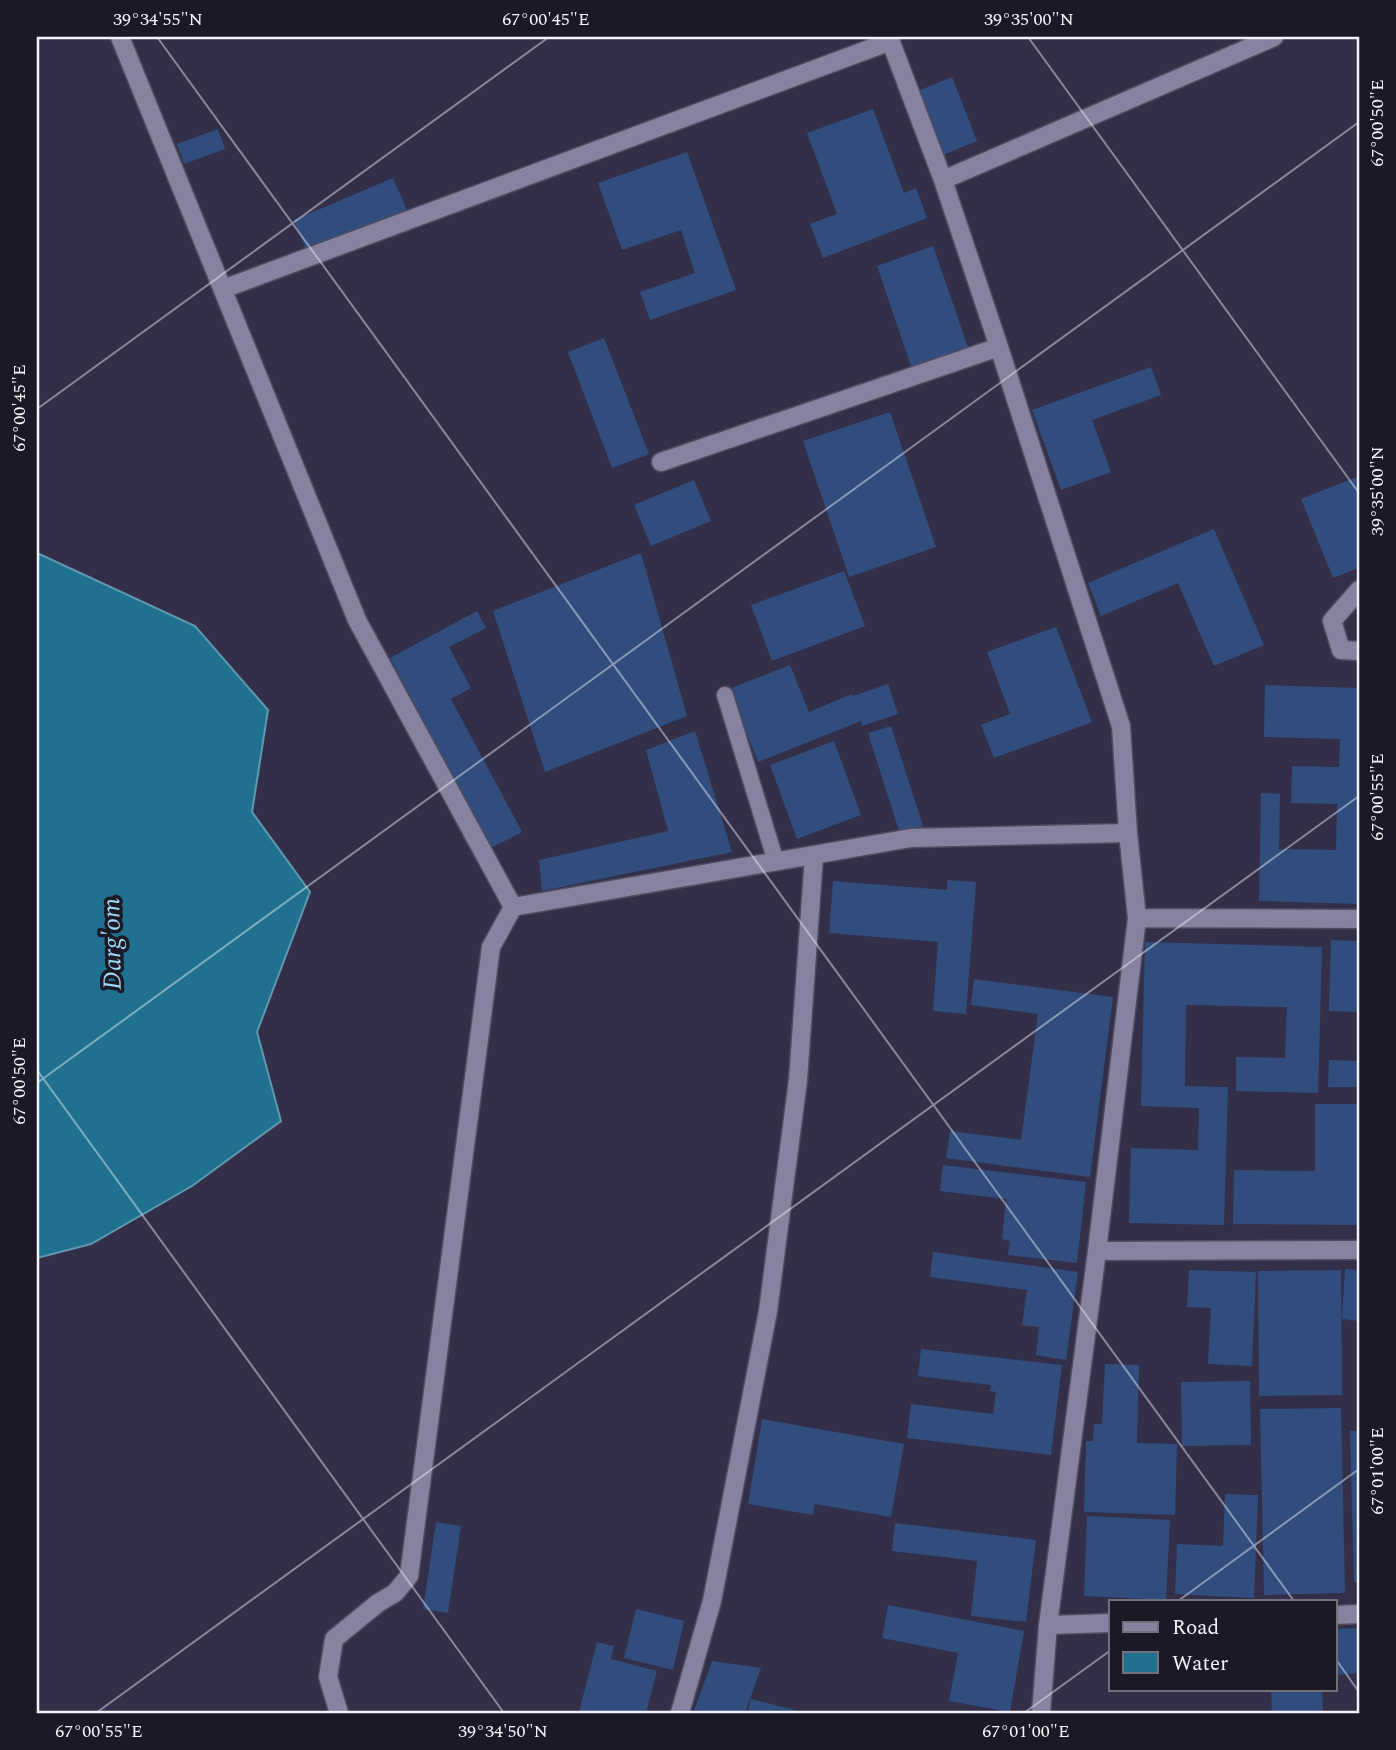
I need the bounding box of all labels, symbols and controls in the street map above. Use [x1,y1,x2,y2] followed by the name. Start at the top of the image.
[113,6,203,33] text: 39°34'55"N
[502,6,590,33] text: 67°00'45"E
[984,6,1074,33] text: 39°35'00"N
[1364,79,1391,167] text: 67°00'50"E
[6,364,33,452] text: 67°00'45"E
[1364,446,1391,536] text: 39°35'00"N
[1364,753,1391,841] text: 67°00'55"E
[91,898,133,990] water label: Darg'om
[6,1037,33,1125] text: 67°00'50"E
[1364,1427,1391,1515] text: 67°01'00"E
[1109,1600,1336,1690] legend
[1172,1612,1219,1644] text: Road
[1172,1648,1228,1680] text: Water
[55,1718,143,1745] text: 67°00'55"E
[458,1718,548,1745] text: 39°34'50"N
[982,1718,1070,1745] text: 67°01'00"E

